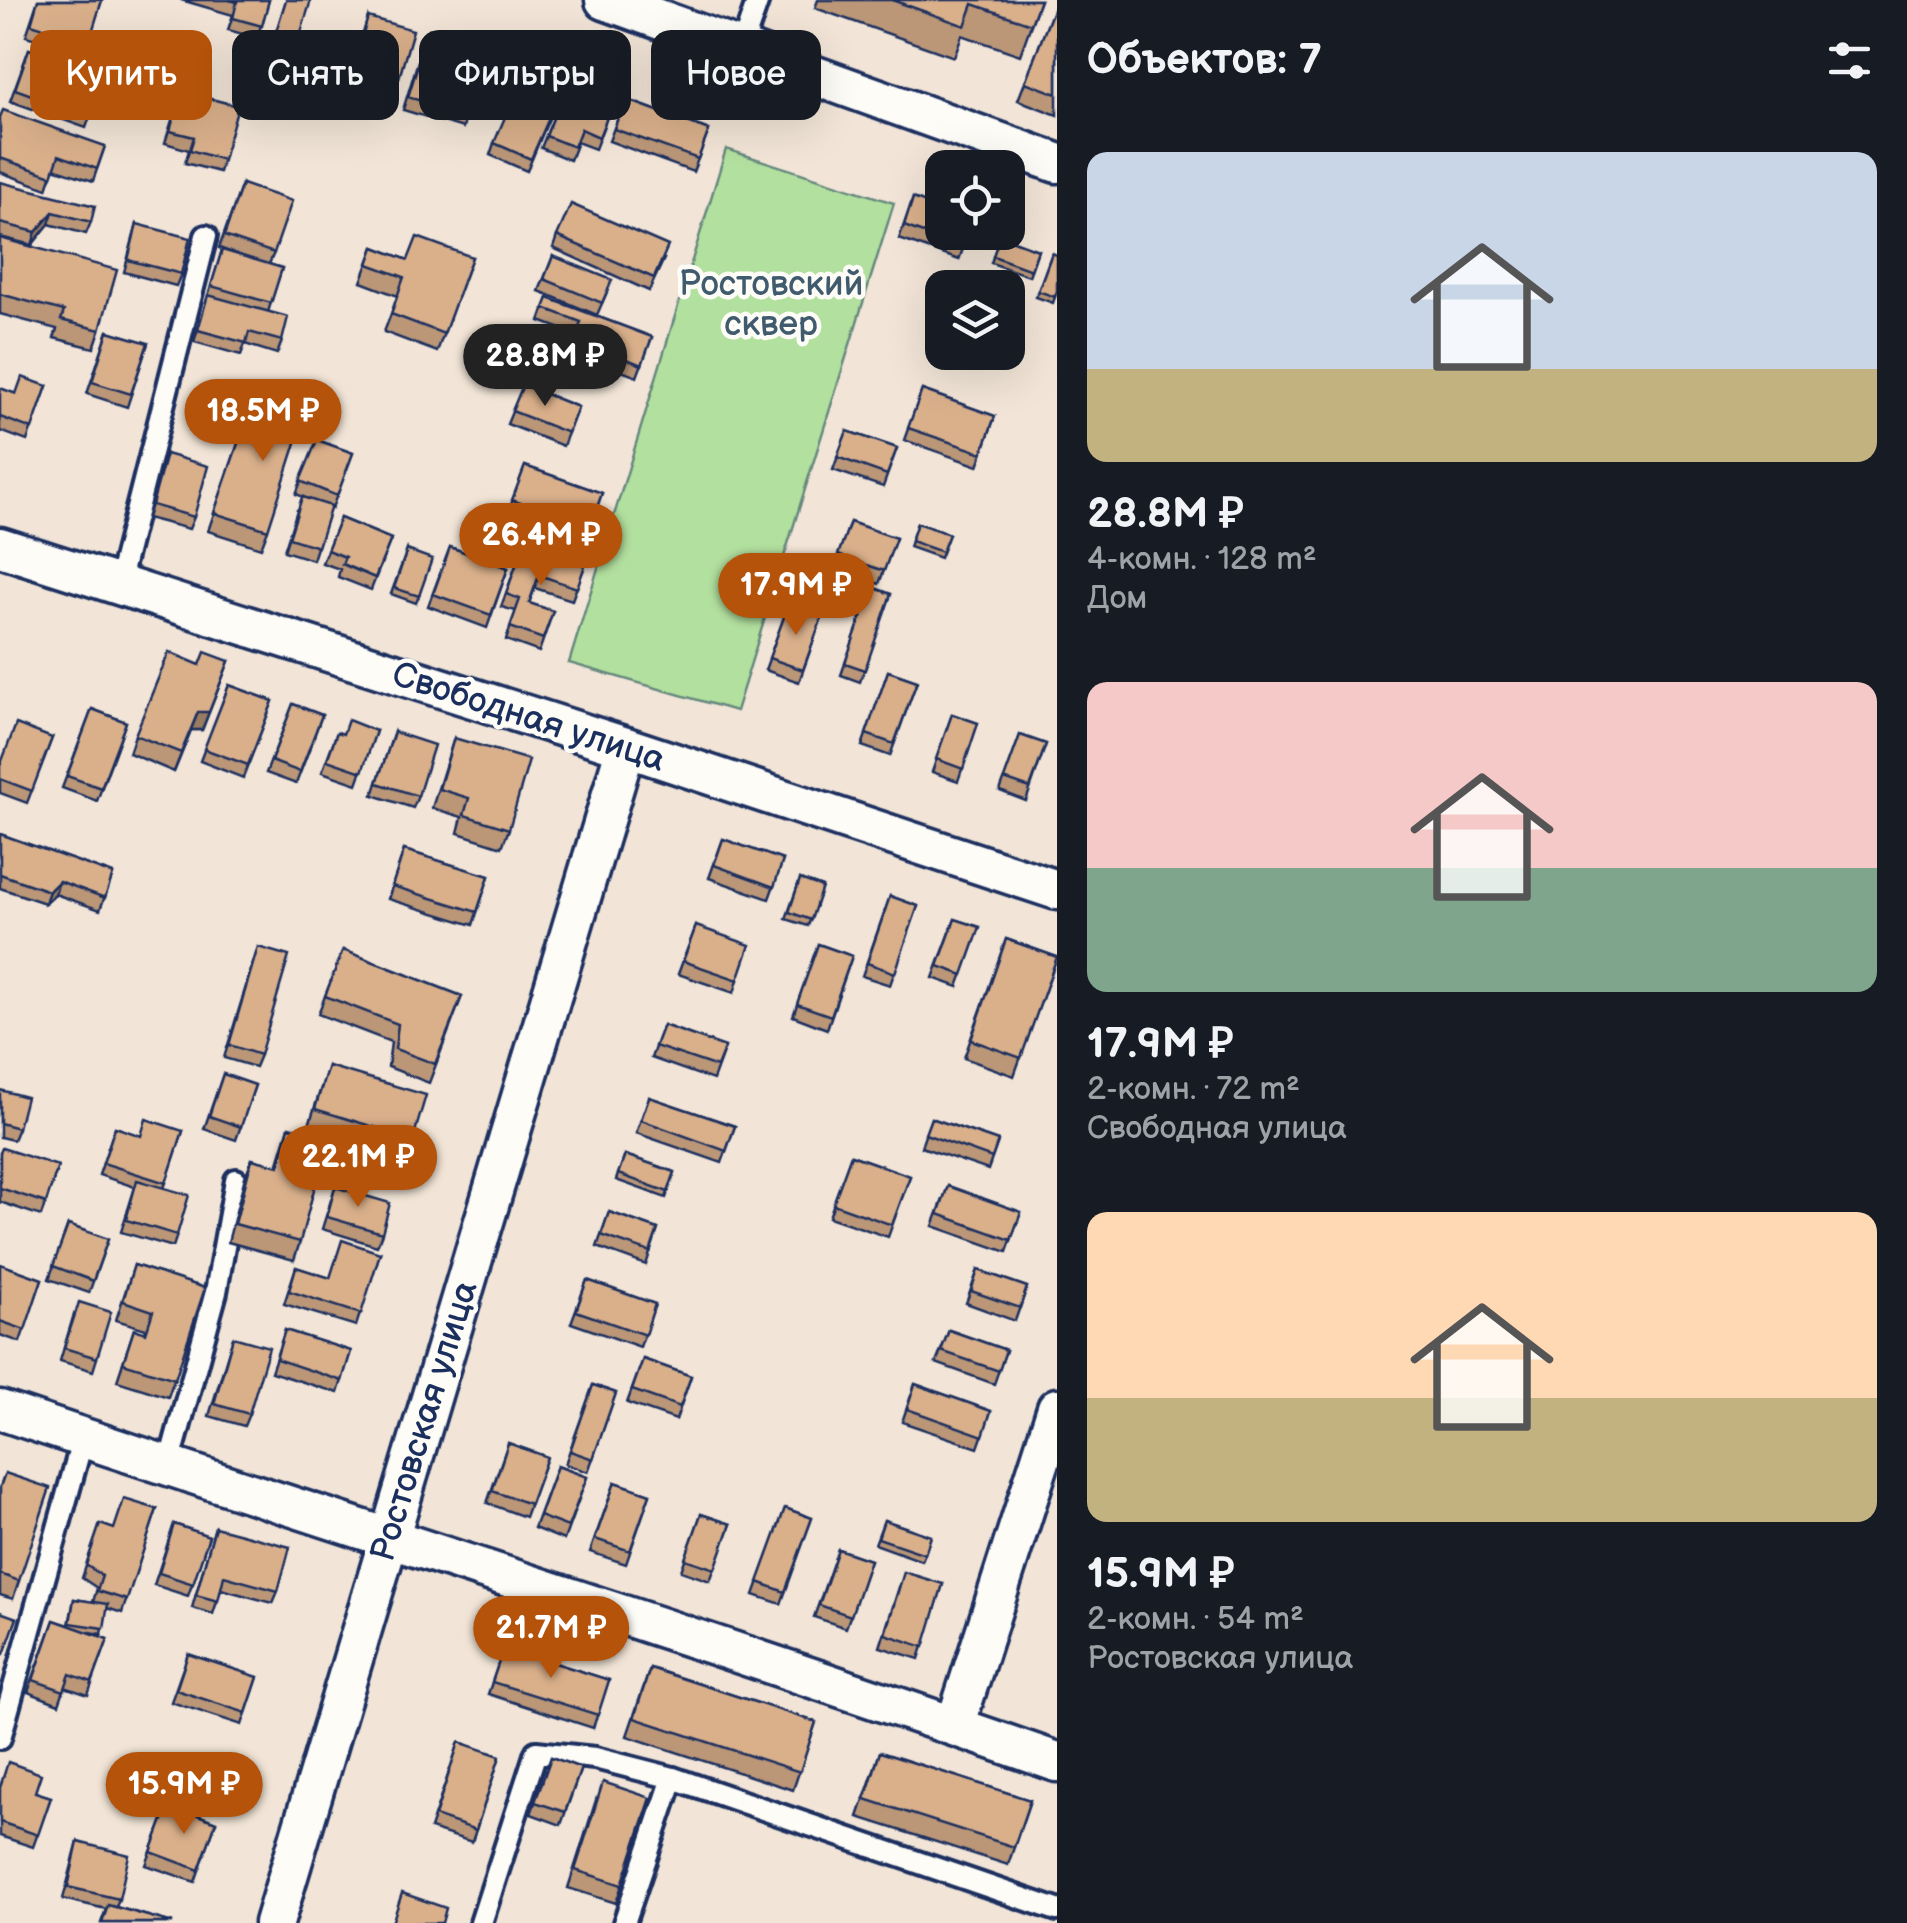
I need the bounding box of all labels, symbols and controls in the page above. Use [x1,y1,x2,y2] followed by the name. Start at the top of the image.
[30,30,212,120] chip: Купить
[232,30,399,120] chip: Снять
[419,30,631,120] chip: Фильтры
[651,30,821,120] chip: Новое
[1822,33,1877,88] icon: filters
[1087,35,1322,86] text: Объектов: 7
[925,150,1025,370] map controls
[925,150,1025,250] button: locate
[1392,217,1572,397] icon: home
[678,263,864,346] park label: Ростовский сквер
[925,270,1025,370] button: layers
[453,324,637,409] pin: 28.8M ₽
[485,337,605,376] text: 28.8M ₽
[171,379,355,464] pin: 18.5M ₽
[206,392,320,431] text: 18.5M ₽
[1087,489,1244,540] text: 28.8M ₽
[449,503,633,588] pin: 26.4M ₽
[481,516,601,555] text: 26.4M ₽
[1087,540,1317,579] text: 4-комн. · 128 m²
[704,553,888,638] pin: 17.9M ₽
[740,566,852,605] text: 17.9M ₽
[1087,579,1147,618] text: Дом
[387,653,671,782] street label: Свободная улица
[1392,747,1572,927] icon: home
[1087,1019,1234,1070] text: 17.9M ₽
[1087,1070,1300,1109] text: 2-комн. · 72 m²
[1087,1109,1347,1148] text: Свободная улица
[266,1125,450,1210] pin: 22.1M ₽
[301,1138,415,1177] text: 22.1M ₽
[361,1276,488,1567] street label: Ростовская улица
[1392,1277,1572,1457] icon: home
[1087,1549,1235,1600] text: 15.9M ₽
[459,1596,643,1681] pin: 21.7M ₽
[1087,1600,1304,1639] text: 2-комн. · 54 m²
[495,1609,607,1648] text: 21.7M ₽
[1087,1639,1353,1678] text: Ростовская улица
[92,1752,276,1837] pin: 15.9M ₽
[128,1765,240,1804] text: 15.9M ₽

